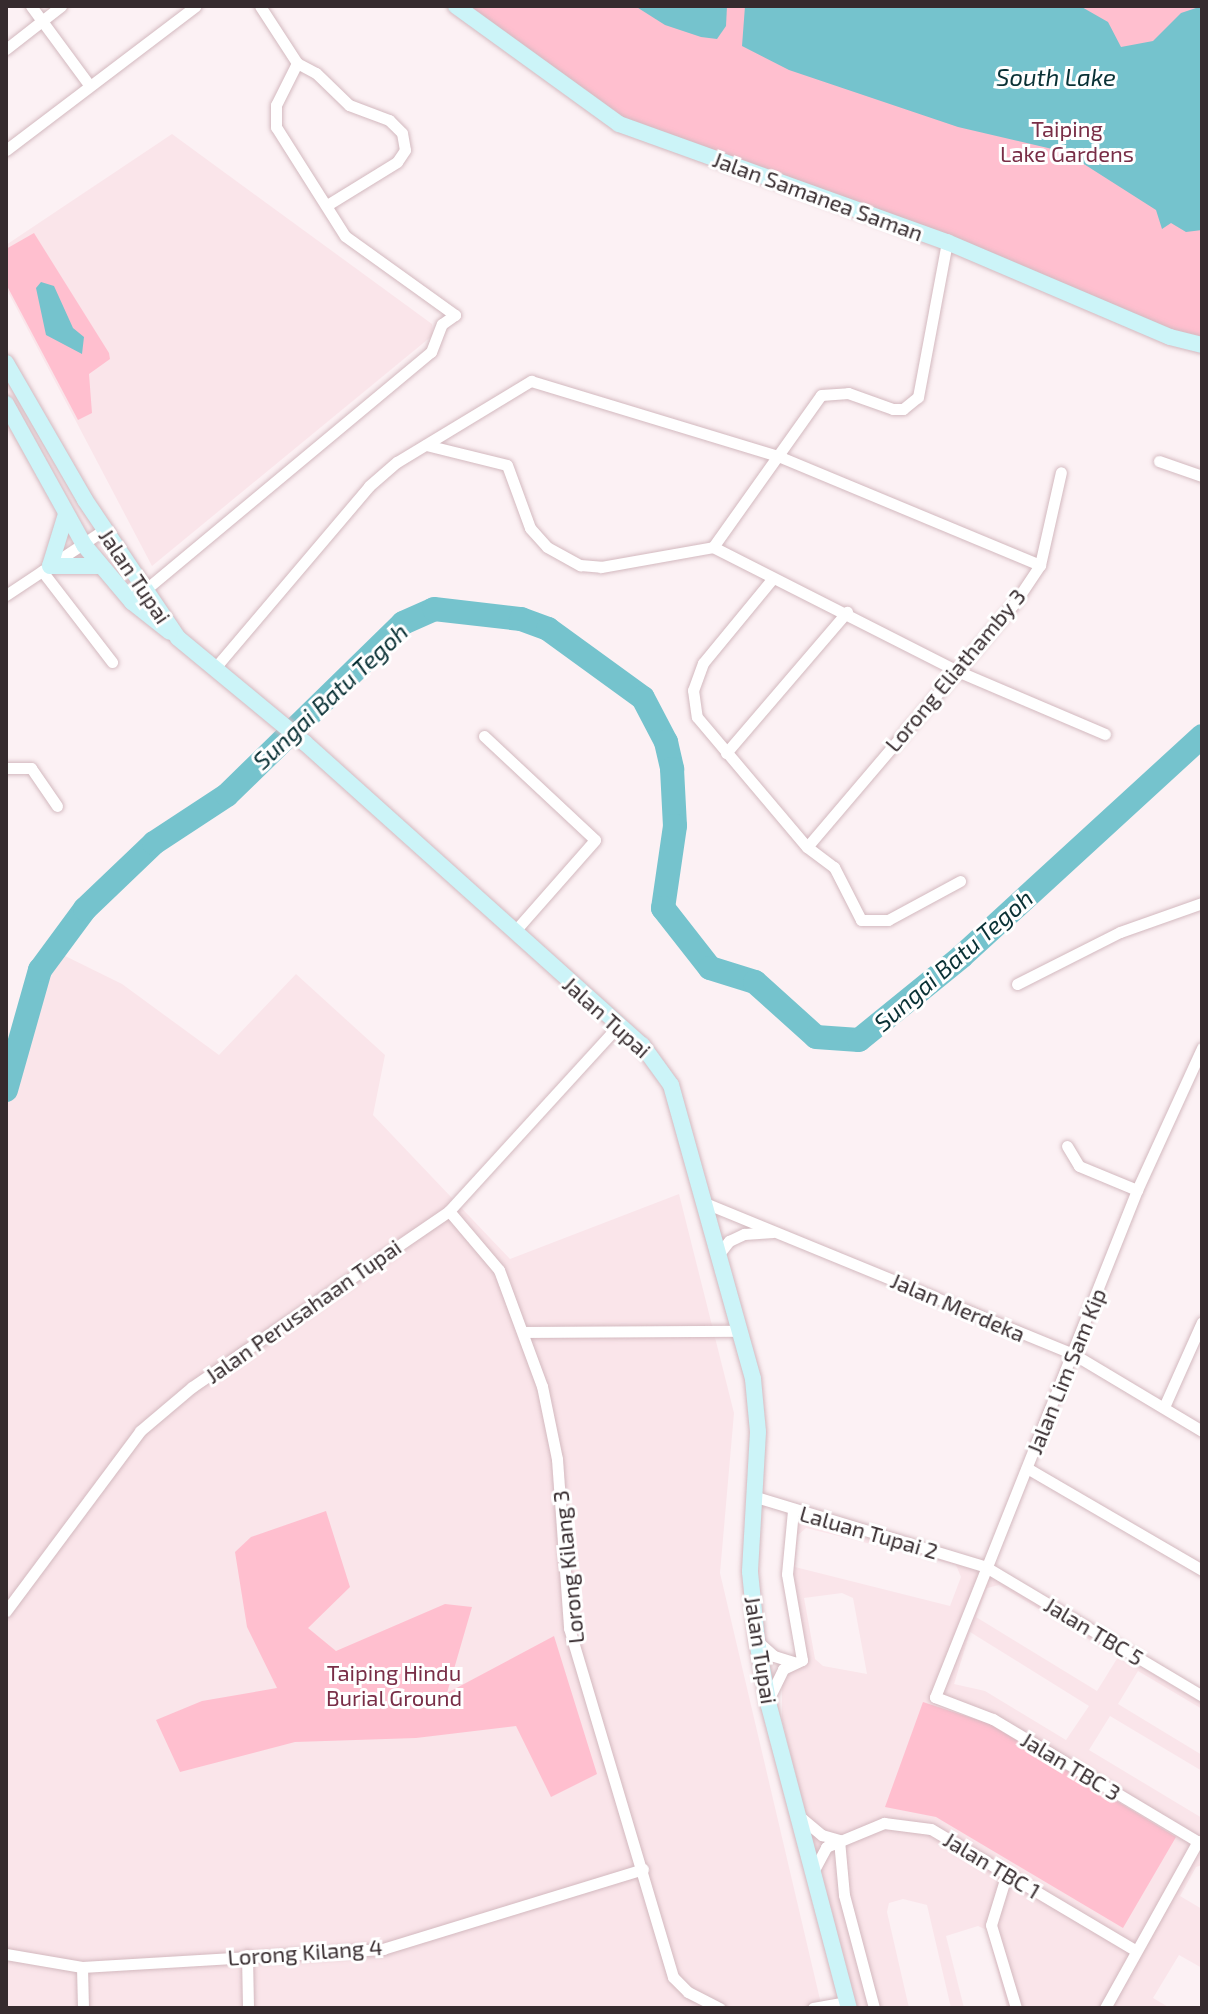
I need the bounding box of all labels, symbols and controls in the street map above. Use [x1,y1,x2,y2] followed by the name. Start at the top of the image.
[996,63,1116,91] water label: South Lake
[1000,115,1134,166] park label: Taiping Lake Gardens
[709,146,927,246] street label: Jalan Samanea Saman
[93,523,177,629] street label: Jalan Tupai
[879,583,1031,757] street label: Lorong Eliathamby 3
[246,617,414,775] water label: Sungai Batu Tegoh
[867,883,1039,1037] water label: Sungai Batu Tegoh
[557,971,657,1063] street label: Jalan Tupai
[200,1233,406,1389] street label: Jalan Perusahaan Tupai
[887,1267,1029,1347] street label: Jalan Merdeka
[1021,1284,1111,1458] street label: Jalan Lim Sam Kip
[547,1489,589,1645] street label: Lorong Kilang 3
[797,1500,941,1564] street label: Laluan Tupai 2
[1039,1591,1149,1671] street label: Jalan TBC 5
[739,1594,783,1706] street label: Jalan Tupai
[326,1659,462,1710] park label: Taiping Hindu Burial Ground
[1016,1726,1126,1806] street label: Jalan TBC 3
[939,1826,1045,1904] street label: Jalan TBC 1
[227,1933,383,1971] street label: Lorong Kilang 4

